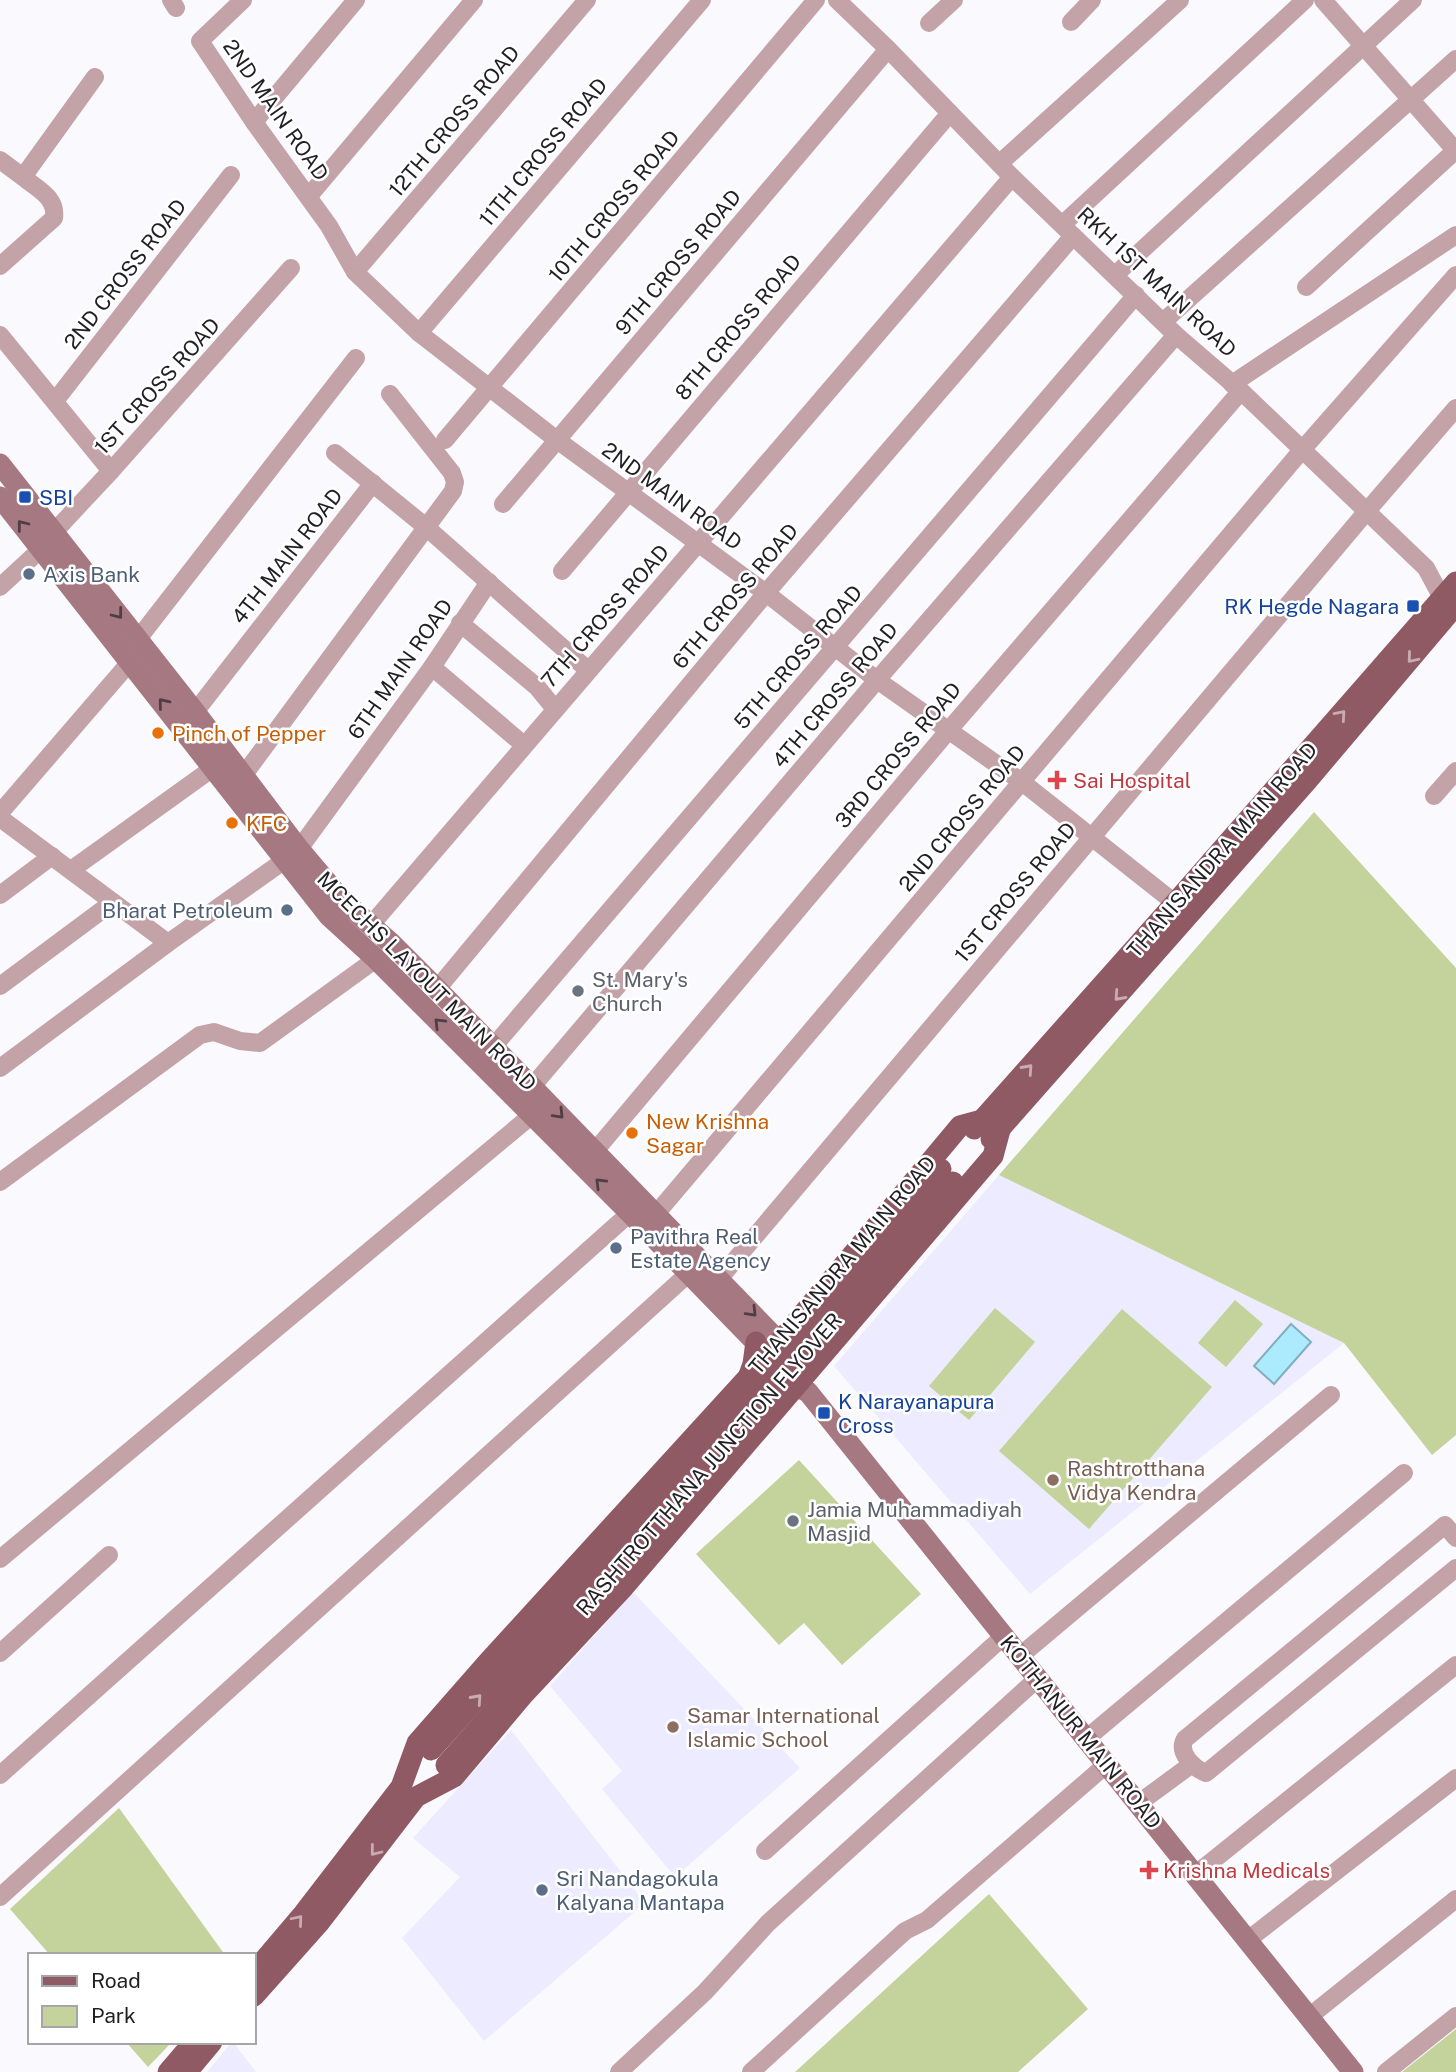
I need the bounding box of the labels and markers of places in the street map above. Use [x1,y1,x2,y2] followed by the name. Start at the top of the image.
[39,485,73,510] place label: SBI
[17,489,33,505] marker: SBI
[43,562,140,587] place label: Axis Bank
[21,566,37,582] marker: Axis Bank
[1224,594,1399,619] place label: RK Hegde Nagara
[1405,598,1421,614] marker: RK Hegde Nagara
[172,721,326,746] place label: Pinch of Pepper
[150,725,166,741] marker: Pinch of Pepper
[1073,768,1191,793] place label: Sai Hospital
[1047,770,1067,790] marker: Sai Hospital
[246,811,287,836] place label: KFC
[224,815,240,831] marker: KFC
[102,898,273,923] place label: Bharat Petroleum
[279,902,295,918] marker: Bharat Petroleum
[592,967,688,1016] place label: St. Mary's Church
[570,983,586,999] marker: St. Mary's Church
[646,1109,769,1158] place label: New Krishna Sagar
[624,1125,640,1141] marker: New Krishna Sagar
[630,1224,771,1273] place label: Pavithra Real Estate Agency
[608,1240,624,1256] marker: Pavithra Real Estate Agency
[838,1389,994,1438] place label: K Narayanapura Cross
[816,1405,832,1421] marker: K Narayanapura Cross
[1067,1456,1205,1505] place label: Rashtrotthana Vidya Kendra
[1045,1472,1061,1488] marker: Rashtrotthana Vidya Kendra
[807,1497,1022,1546] place label: Jamia Muhammadiyah Masjid
[785,1513,801,1529] marker: Jamia Muhammadiyah Masjid
[687,1703,880,1752] place label: Samar International Islamic School
[665,1719,681,1735] marker: Samar International Islamic School
[1163,1858,1330,1883] place label: Krishna Medicals
[1141,1862,1157,1878] marker: Krishna Medicals
[556,1866,725,1915] place label: Sri Nandagokula Kalyana Mantapa
[534,1882,550,1898] marker: Sri Nandagokula Kalyana Mantapa

